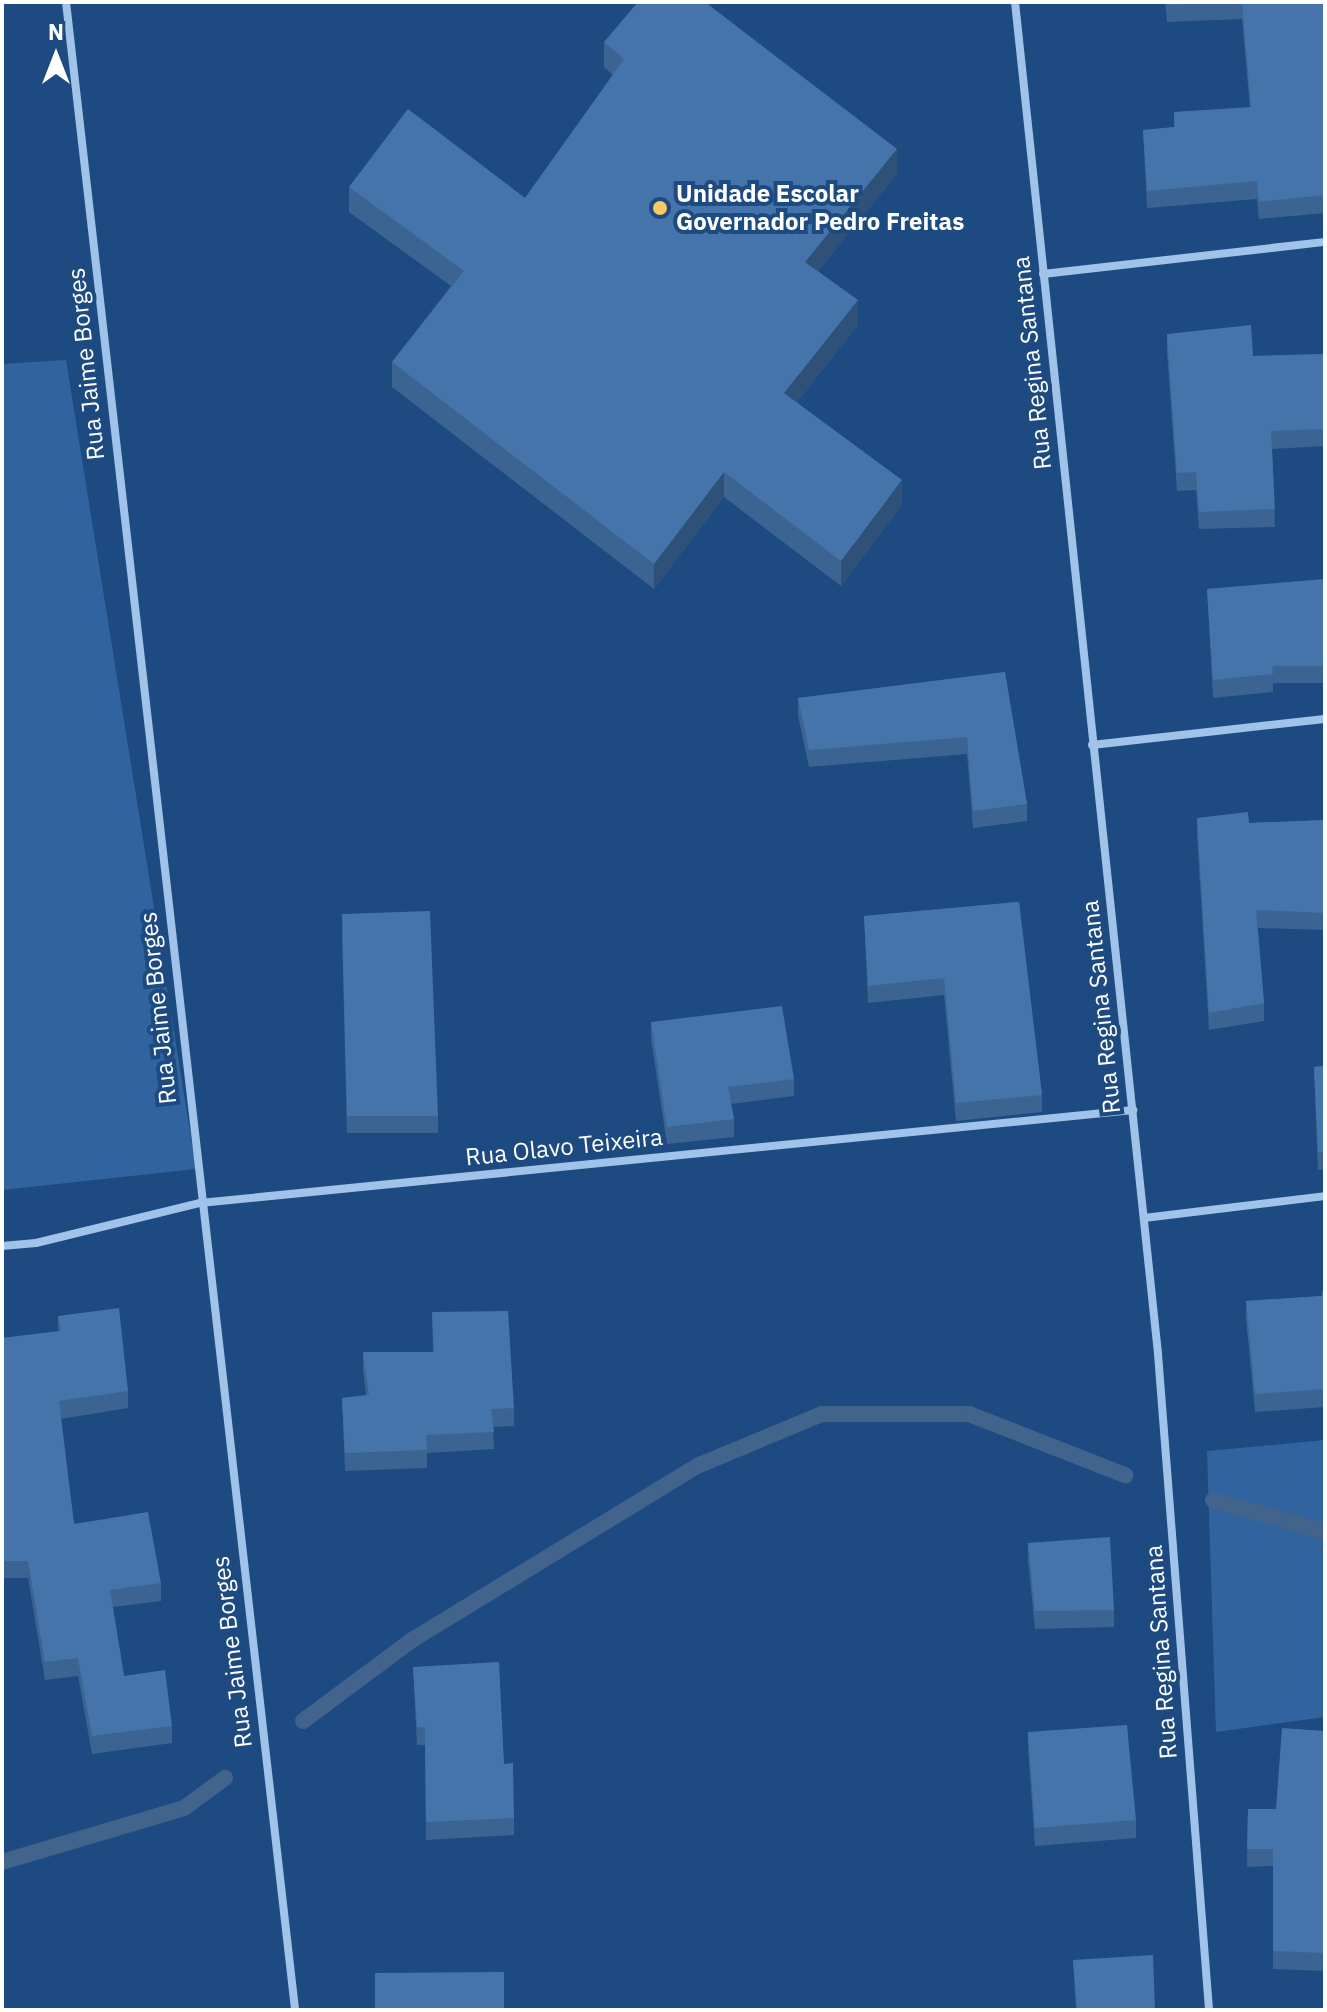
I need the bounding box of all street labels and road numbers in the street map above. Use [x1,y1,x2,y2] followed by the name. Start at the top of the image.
[1006,255,1058,471] street label: Rua Regina Santana
[62,266,110,462] street label: Rua Jaime Borges
[1075,899,1127,1115] street label: Rua Regina Santana
[134,910,182,1106] street label: Rua Jaime Borges
[464,1122,664,1172] street label: Rua Olavo Teixeira
[1139,1544,1183,1760] street label: Rua Regina Santana
[206,1554,258,1750] street label: Rua Jaime Borges

